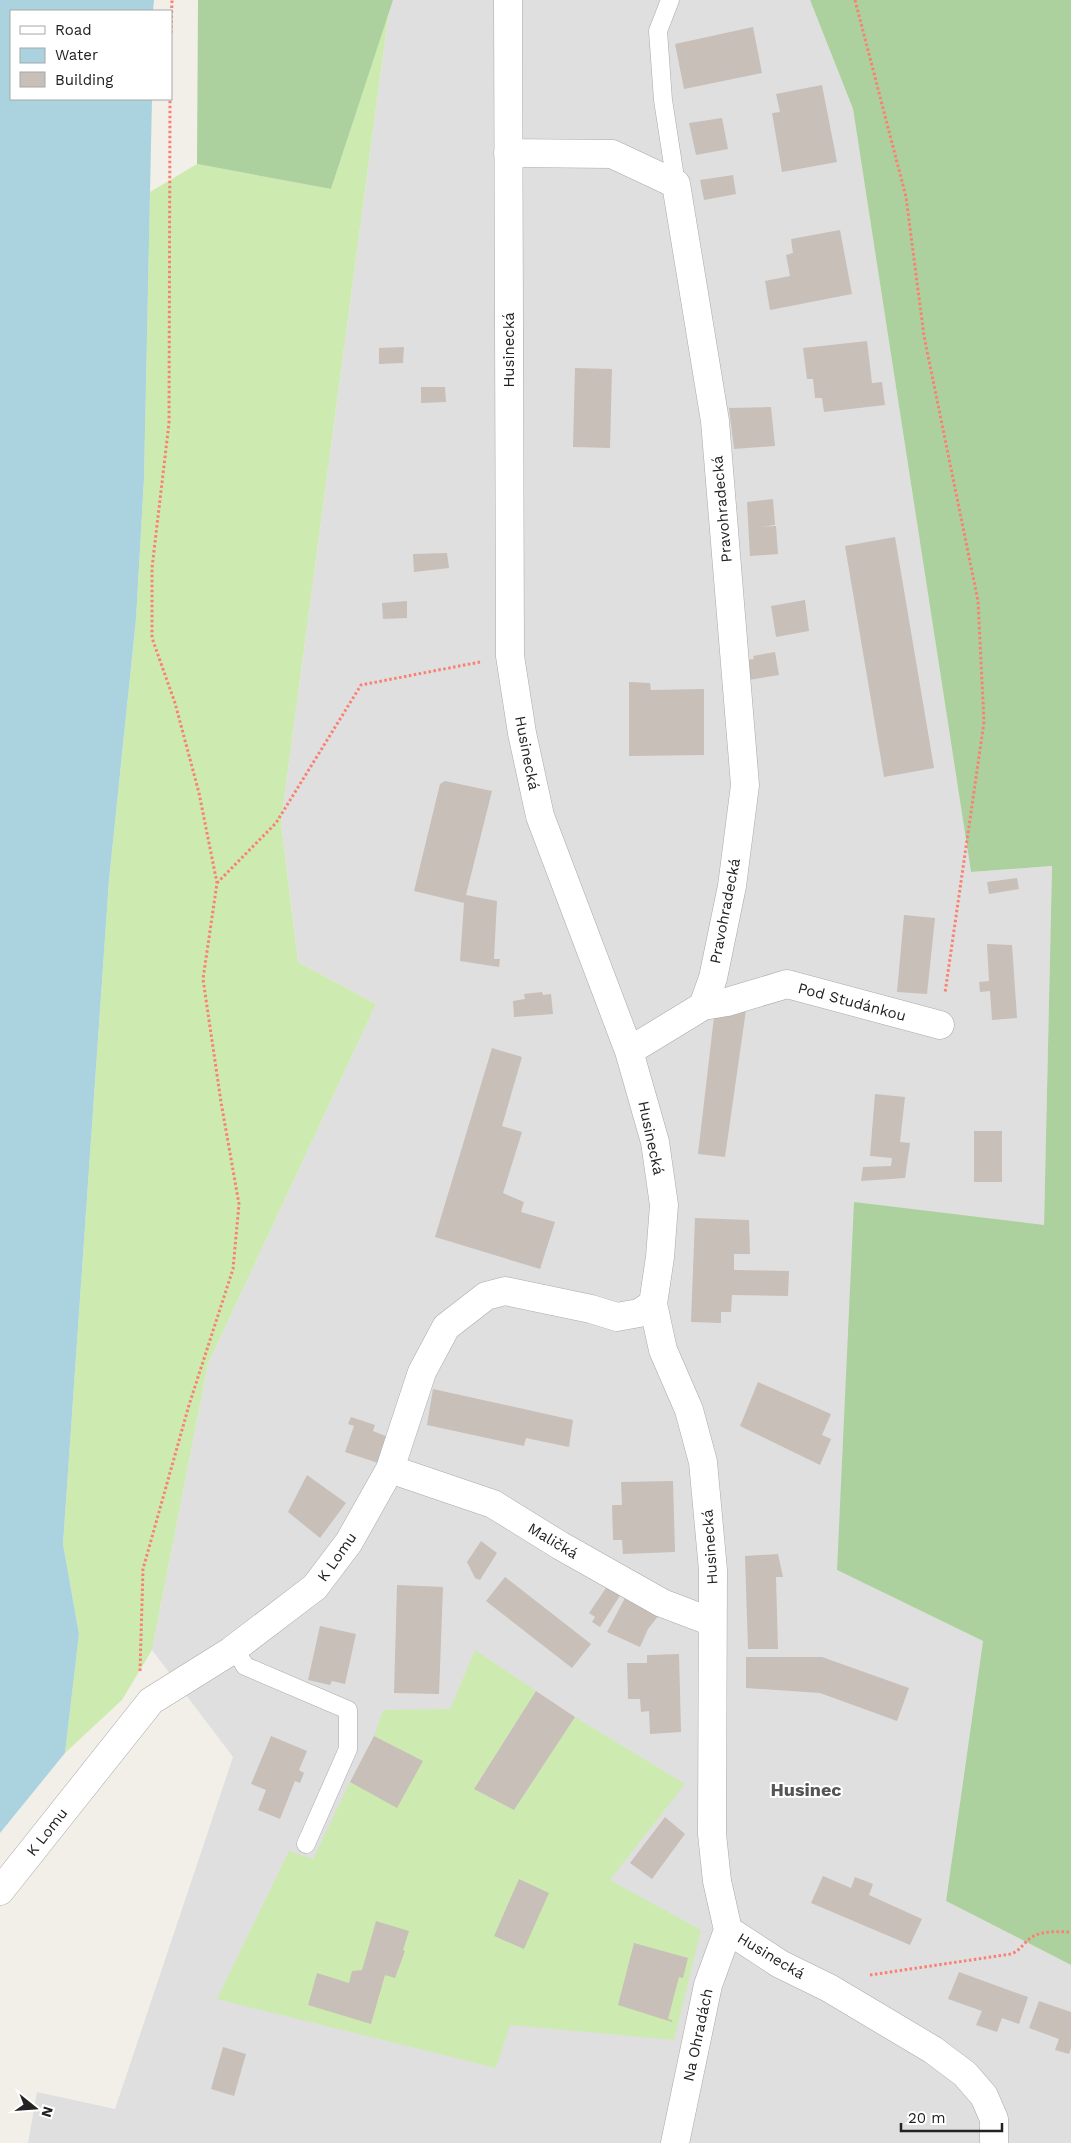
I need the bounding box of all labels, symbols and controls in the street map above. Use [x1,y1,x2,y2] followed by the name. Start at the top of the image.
[10,10,172,100] legend
[55,21,92,39] text: Road
[55,46,98,64] text: Water
[55,71,113,89] text: Building
[500,312,518,388] street label: Husinecká
[708,454,736,563] street label: Pravohradecká
[511,714,543,792] street label: Husinecká
[706,856,744,965] street label: Pravohradecká
[796,979,908,1025] street label: Pod Studánkou
[634,1099,668,1177] street label: Husinecká
[698,1508,722,1585] street label: Husinecká
[525,1519,582,1563] street label: Maličká
[314,1529,360,1585] street label: K Lomu
[770,1779,842,1800] district label: Husinec
[23,1804,71,1860] street label: K Lomu
[734,1929,808,1983] street label: Husinecká
[679,1987,717,2083] street label: Na Ohradách
[10,2083,60,2133] north arrow
[901,2100,1002,2132] scale bar
[38,2105,57,2119] text: N
[908,2109,946,2127] text: 20 m

